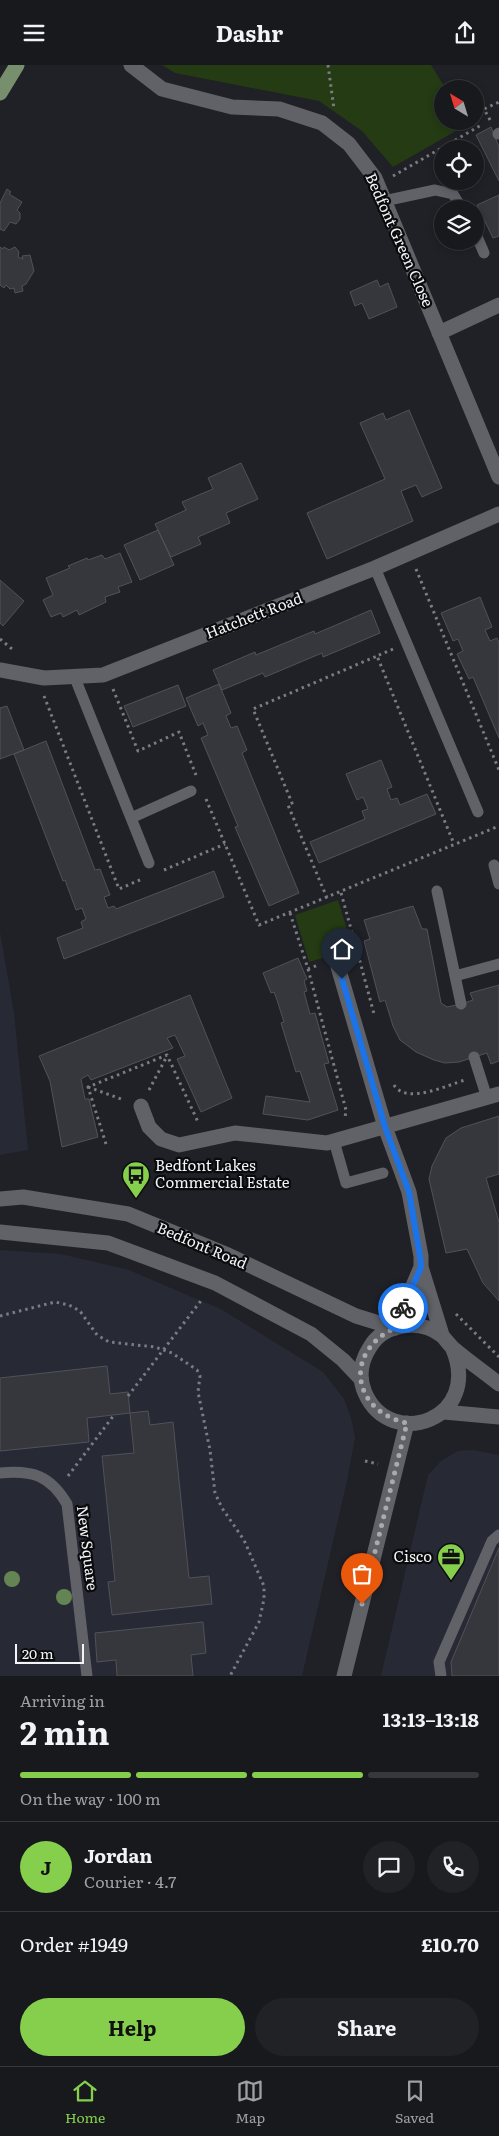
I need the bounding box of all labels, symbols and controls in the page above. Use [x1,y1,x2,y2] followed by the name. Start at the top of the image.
[216,16,283,49] text: Dashr
[20,19,48,47] icon: menu
[451,19,479,47] icon: share
[434,80,484,130] north arrow
[434,80,484,250] map controls
[434,140,484,190] button: locate
[360,169,440,310] street label: Bedfont Green Close
[434,200,484,250] button: layers
[201,585,305,644] street label: Hatchett Road
[321,928,363,979] pin
[328,935,356,963] icon: home
[155,1153,290,1193] place label: Bedfont Lakes Commercial Estate
[121,1160,151,1199] bus stop icon: Bedfont Lakes Commercial Estate
[154,1215,251,1274] street label: Bedfont Road
[378,1283,428,1333] courier
[389,1294,417,1322] icon: bike
[72,1504,105,1592] street label: New Square
[436,1542,466,1581] office icon: Cisco
[394,1544,432,1567] place label: Cisco
[341,1553,383,1604] pin
[348,1560,376,1588] icon: bag
[15,1641,84,1664] scale bar
[22,1643,54,1663] text: 20 m
[20,1688,105,1712] text: Arriving in
[383,1705,479,1733] text: 13:13–13:18
[20,1707,109,1755] text: 2 min
[20,1786,160,1810] text: On the way · 100 m
[84,1841,153,1869] text: Jordan
[363,1841,415,1893] button: chat
[427,1841,479,1893] button: phone
[41,1853,51,1881] text: J
[84,1869,176,1893] text: Courier · 4.7
[20,1930,128,1958] text: Order #1949
[421,1930,479,1958] text: £10.70
[20,1998,245,2056] button: Help
[255,1998,479,2056] button: Share
[65,2077,105,2127] tab: Home
[235,2077,265,2127] tab: Map
[395,2077,434,2127] tab: Saved

